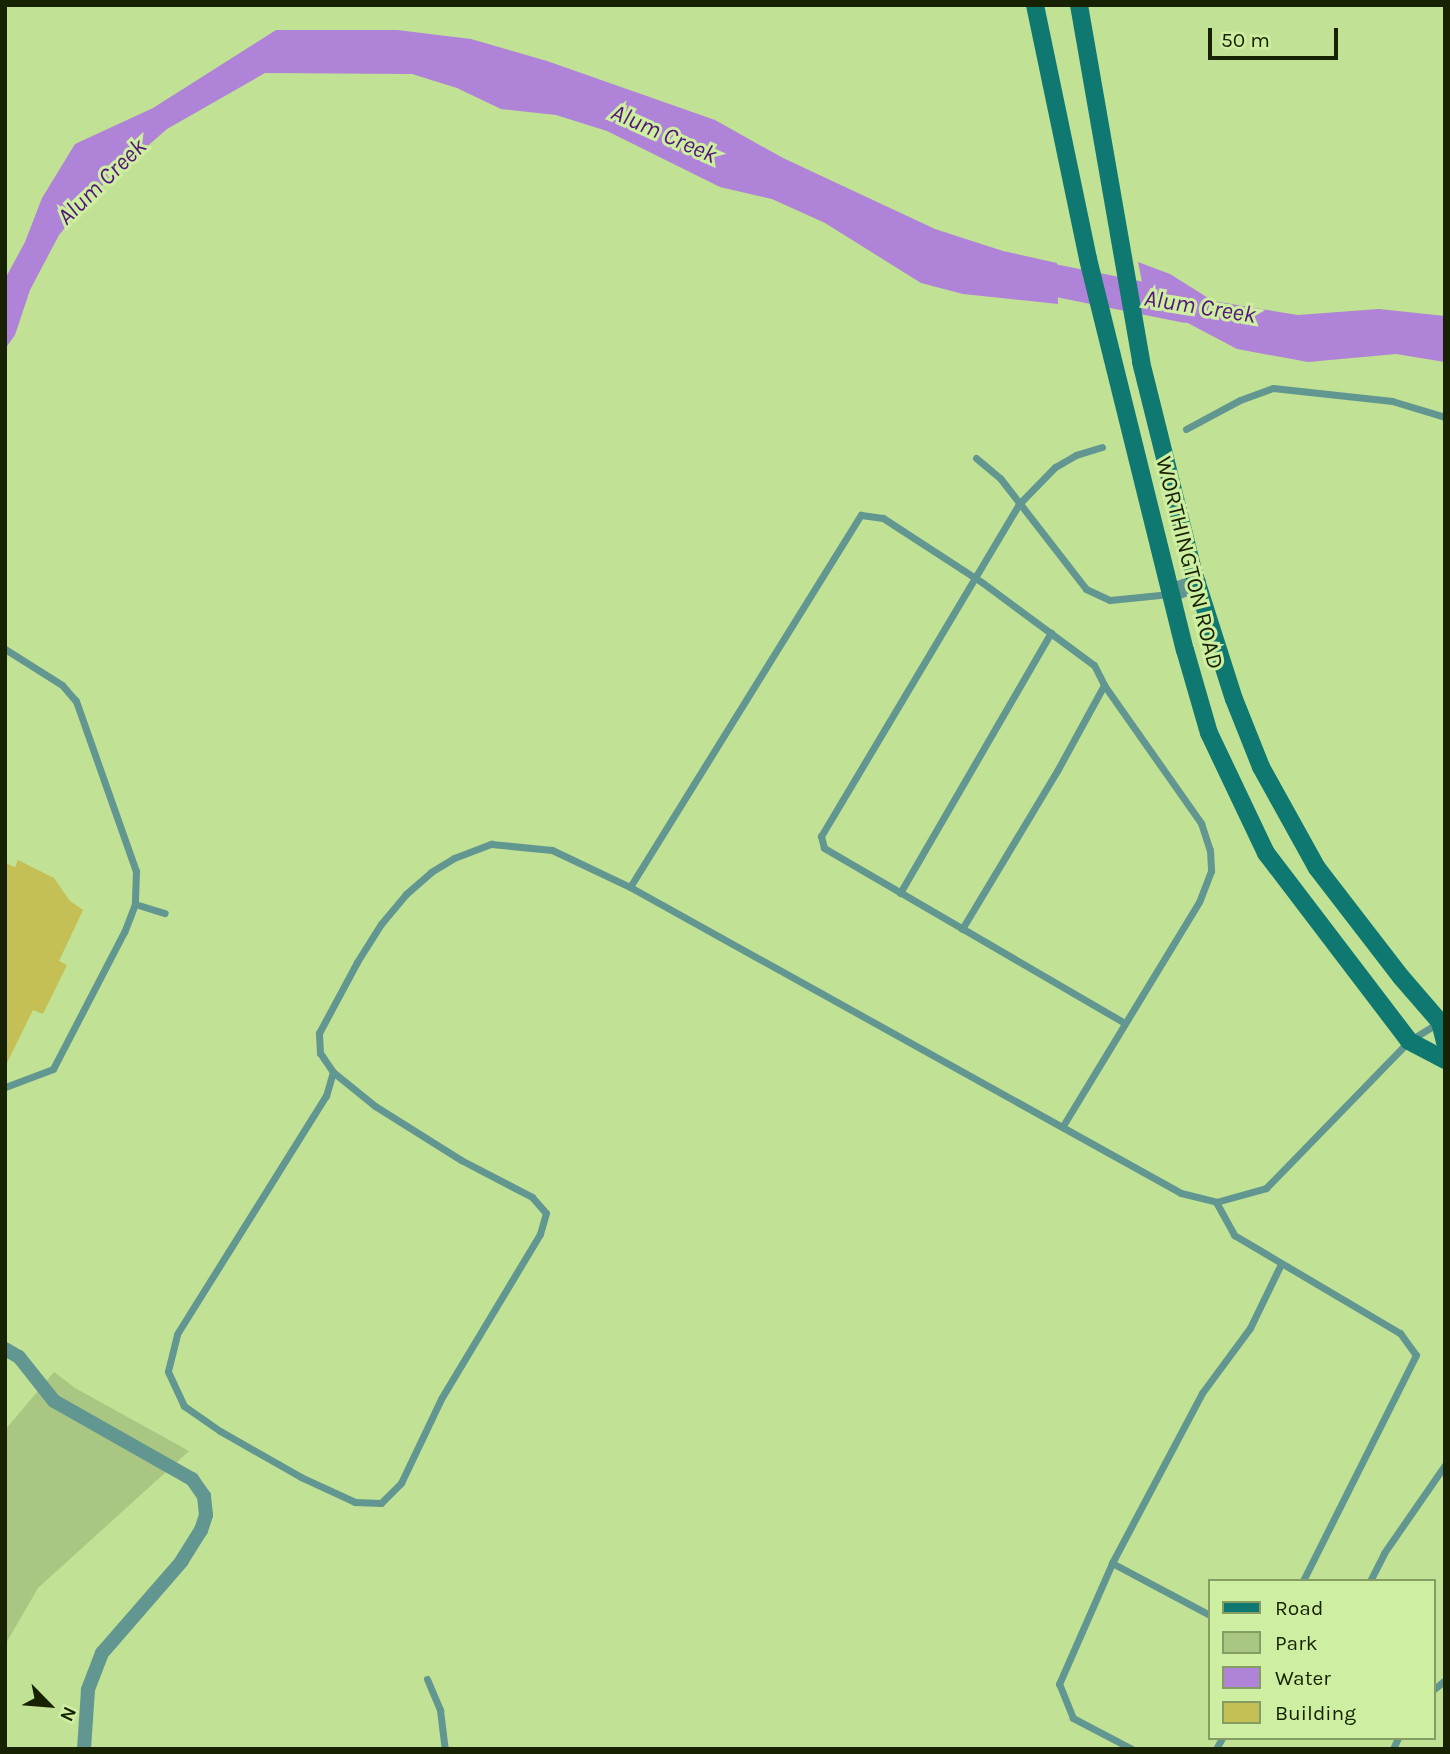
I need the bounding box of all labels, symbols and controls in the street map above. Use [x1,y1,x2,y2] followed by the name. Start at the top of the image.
[1212,14,1342,58] scale bar
[1221,28,1270,52] text: 50 m
[607,98,721,170] water label: Alum Creek
[51,132,153,232] water label: Alum Creek
[1142,284,1258,330] water label: Alum Creek
[1149,454,1229,672] street label: WORTHINGTON ROAD
[1208,1579,1436,1740] legend
[1275,1596,1323,1620] text: Road
[1275,1631,1318,1655] text: Park
[1275,1666,1331,1690] text: Water
[14,1670,84,1740] north arrow
[1275,1701,1356,1725] text: Building
[55,1703,81,1725] text: N

